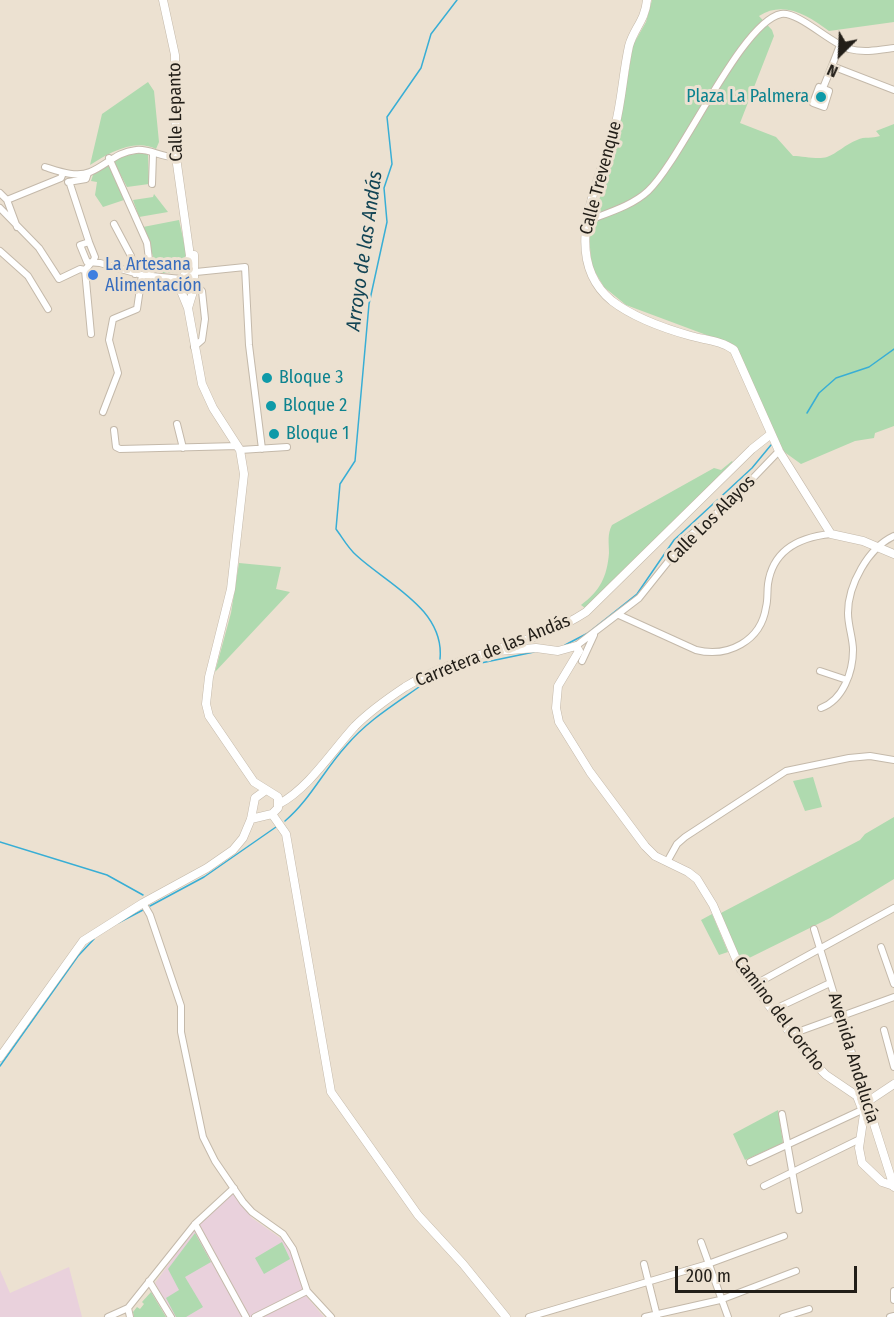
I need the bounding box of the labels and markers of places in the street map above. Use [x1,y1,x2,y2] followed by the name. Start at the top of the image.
[686,86,809,108] place label: Plaza La Palmera
[814,90,828,104] marker: Plaza La Palmera
[105,254,202,296] place label: La Artesana Alimentación
[86,268,100,282] marker: La Artesana Alimentación
[279,367,343,389] place label: Bloque 3
[260,371,274,385] marker: Bloque 3
[283,395,347,417] place label: Bloque 2
[264,399,278,413] marker: Bloque 2
[286,423,349,445] place label: Bloque 1
[267,427,281,441] marker: Bloque 1

